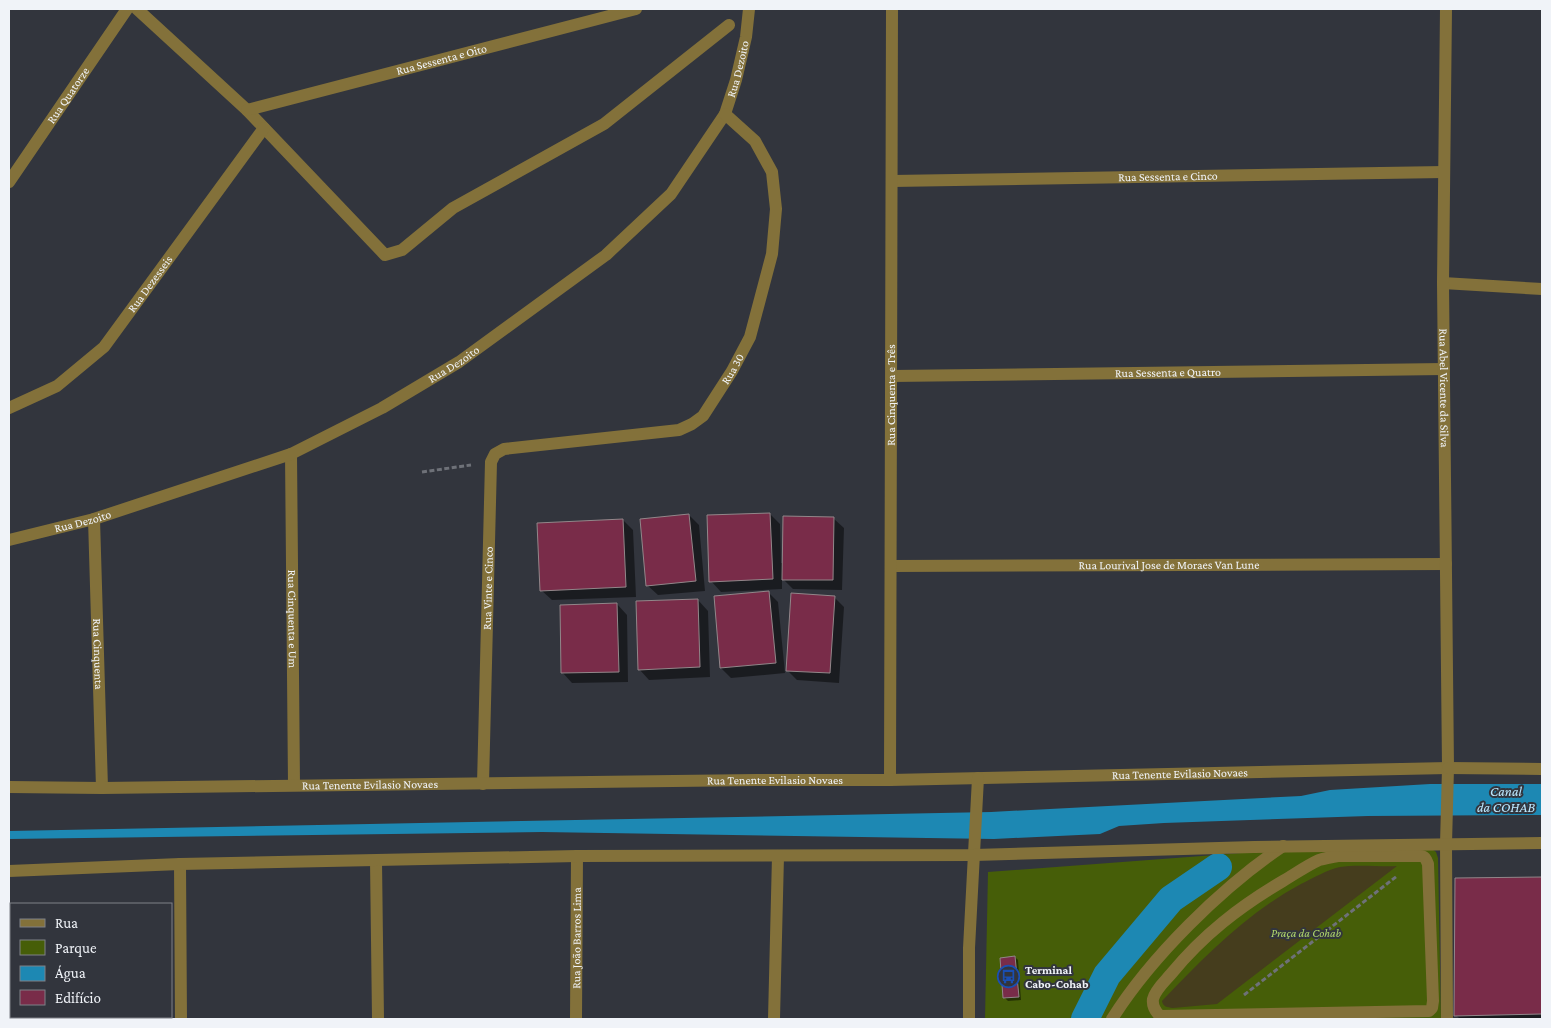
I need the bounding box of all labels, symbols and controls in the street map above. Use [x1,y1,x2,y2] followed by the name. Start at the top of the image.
[724,39,752,99] street label: Rua Dezoito
[395,41,488,78] street label: Rua Sessenta e Oito
[44,64,92,126] street label: Rua Quatorze
[1118,169,1218,184] street label: Rua Sessenta e Cinco
[125,253,176,315] street label: Rua Dezesseis
[1436,328,1452,448] street label: Rua Abel Vicente da Silva
[426,343,482,386] street label: Rua Dezoito
[884,344,898,446] street label: Rua Cinquenta e Três
[718,351,747,387] street label: Rua 30
[1115,365,1221,380] street label: Rua Sessenta e Quatro
[53,507,113,536] street label: Rua Dezoito
[480,546,496,630] street label: Rua Vinte e Cinco
[1079,558,1259,572] street label: Rua Lourival Jose de Moraes Van Lune
[285,570,300,669] street label: Rua Cinquenta e Um
[90,618,106,690] street label: Rua Cinquenta
[1112,765,1248,782] street label: Rua Tenente Evilasio Novaes
[707,773,843,788] street label: Rua Tenente Evilasio Novaes
[302,777,438,793] street label: Rua Tenente Evilasio Novaes
[1477,783,1535,815] water label: Canal da COHAB
[569,887,584,989] street label: Rua João Barros Lima
[10,903,172,1018] legend
[55,915,78,931] text: Rua
[1271,926,1341,940] park label: Praça da Cohab
[55,940,97,957] text: Parque
[1025,963,1089,991] place label: Terminal Cabo-Cohab
[55,965,86,982] text: Água
[997,965,1021,989] bus stop icon: Terminal Cabo-Cohab
[55,990,101,1006] text: Edifício

